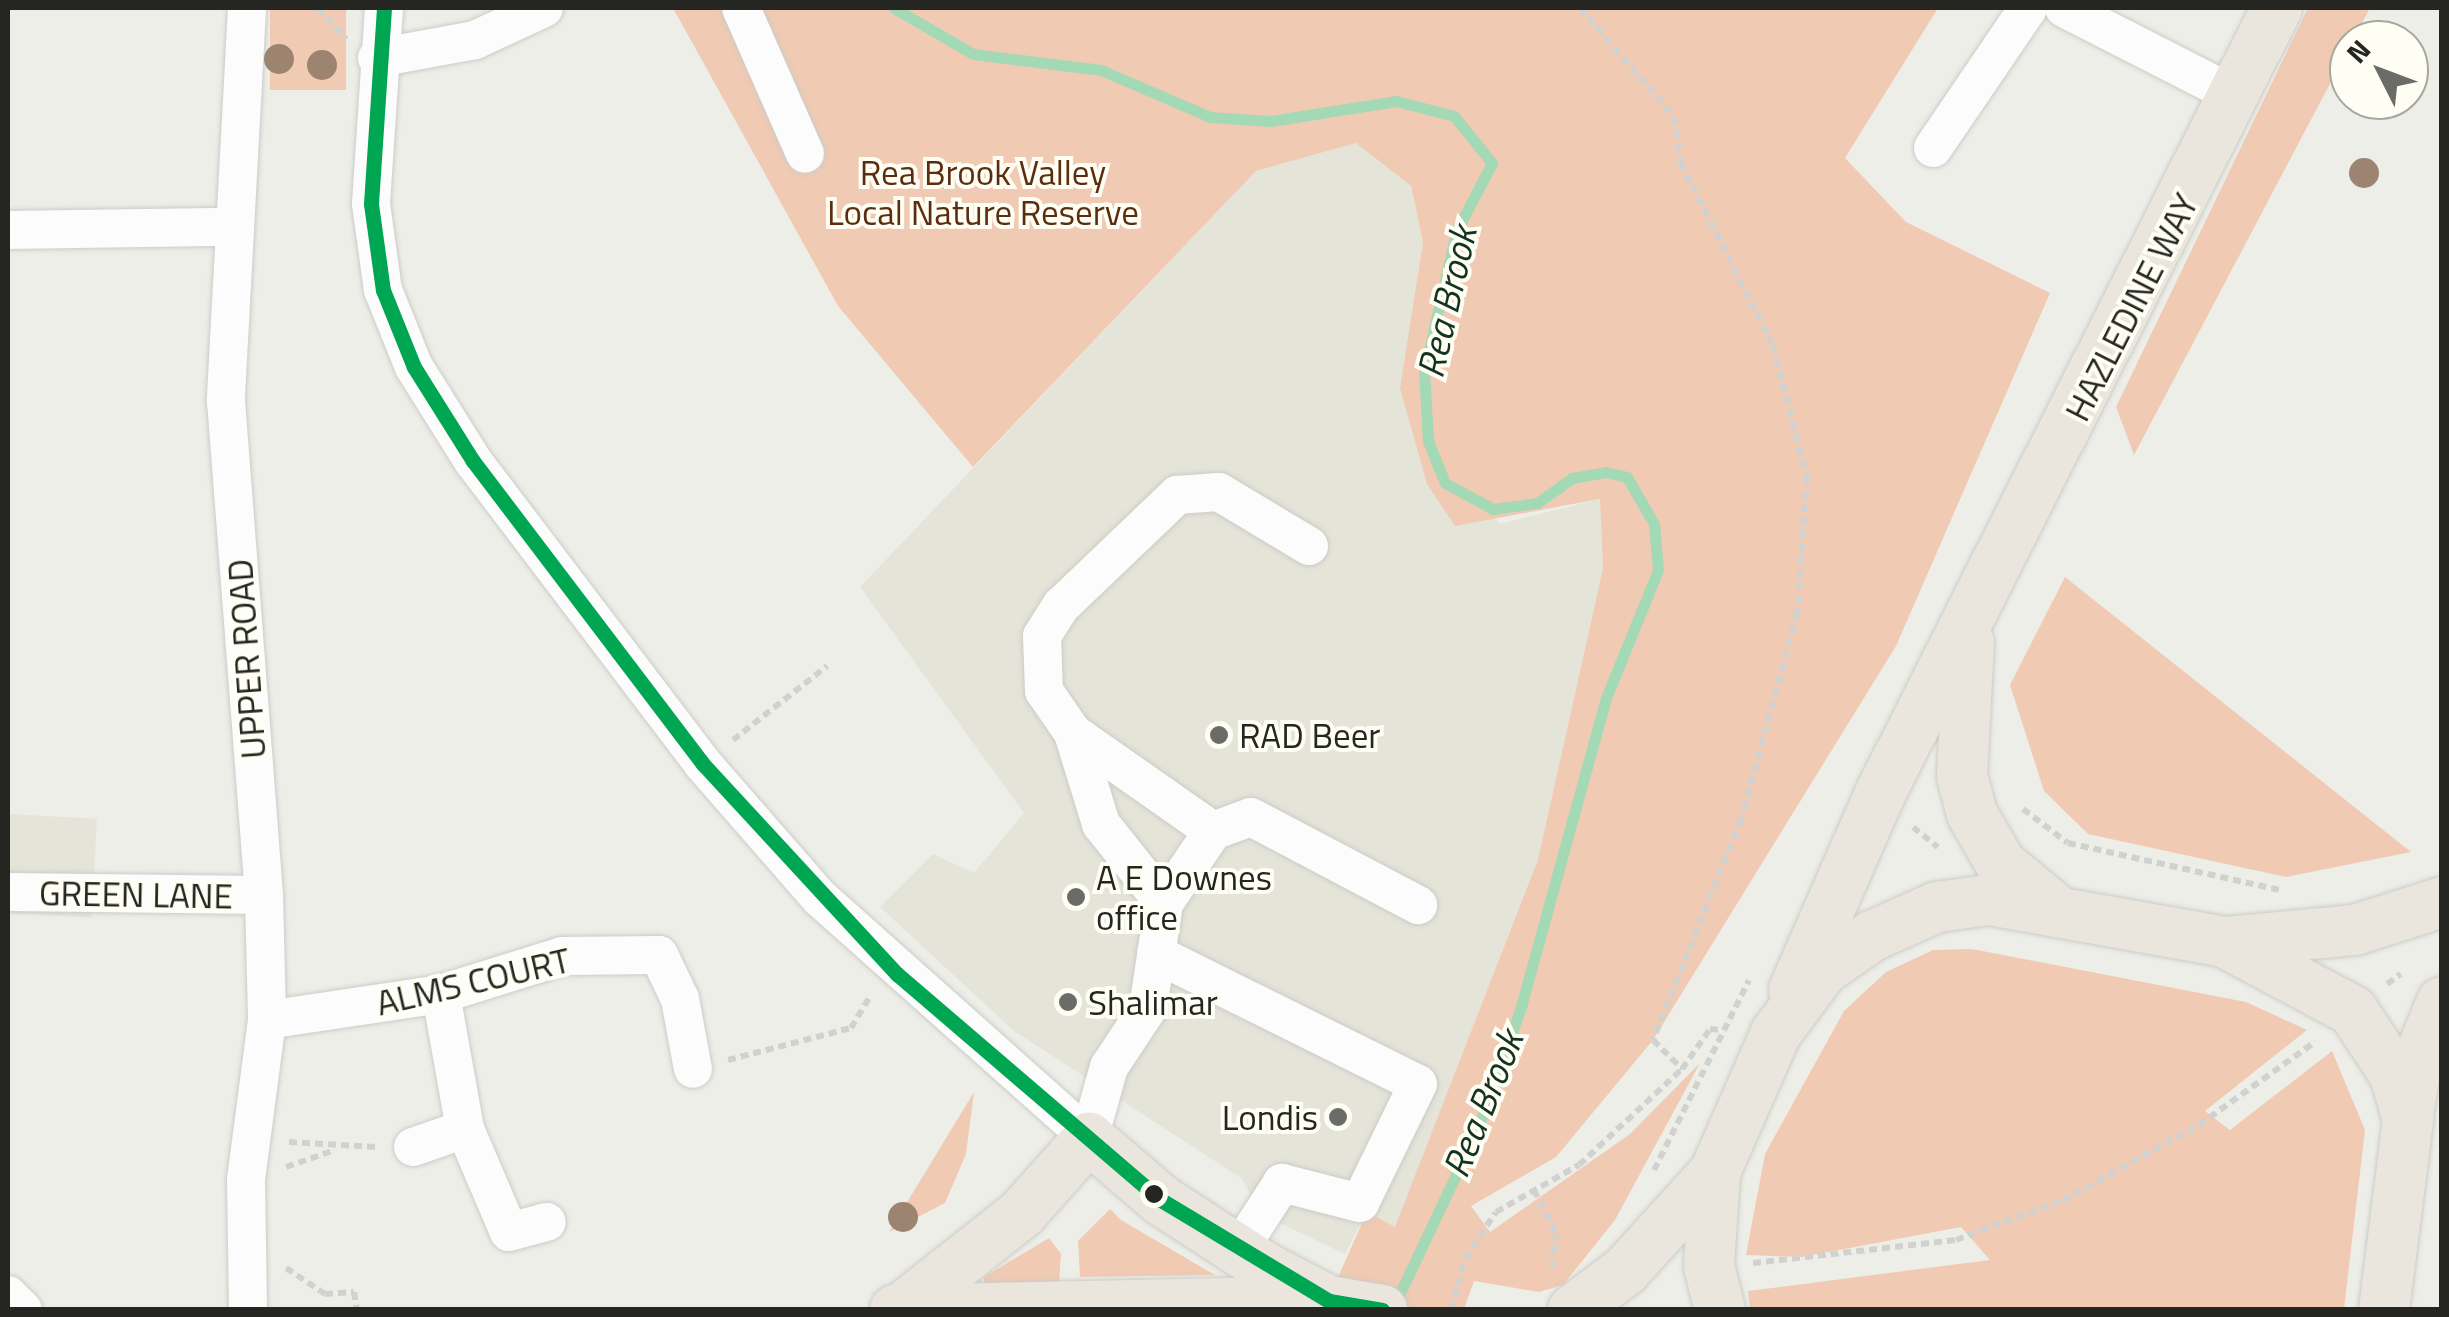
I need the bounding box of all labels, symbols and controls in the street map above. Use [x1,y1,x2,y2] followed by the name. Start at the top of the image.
[2329,20,2429,120] north arrow
[2335,29,2380,73] text: N
[827,151,1139,233] park label: Rea Brook Valley Local Nature Reserve
[2056,186,2206,428] street label: HAZLEDINE WAY
[1407,222,1487,382] water label: Rea Brook
[218,558,274,760] street label: UPPER ROAD
[1239,714,1380,756] place label: RAD Beer
[1208,724,1230,746] marker: RAD Beer
[1096,856,1272,938] place label: A E Downes office
[39,871,233,917] street label: GREEN LANE
[1065,886,1087,908] marker: A E Downes office
[372,938,574,1024] street label: ALMS COURT
[1088,981,1218,1023] place label: Shalimar
[1057,991,1079,1013] marker: Shalimar
[1433,1024,1533,1184] water label: Rea Brook
[1222,1096,1318,1138] place label: Londis
[1327,1106,1349,1128] marker: Londis
[1144,1184,1164,1204] unlabelled marker

